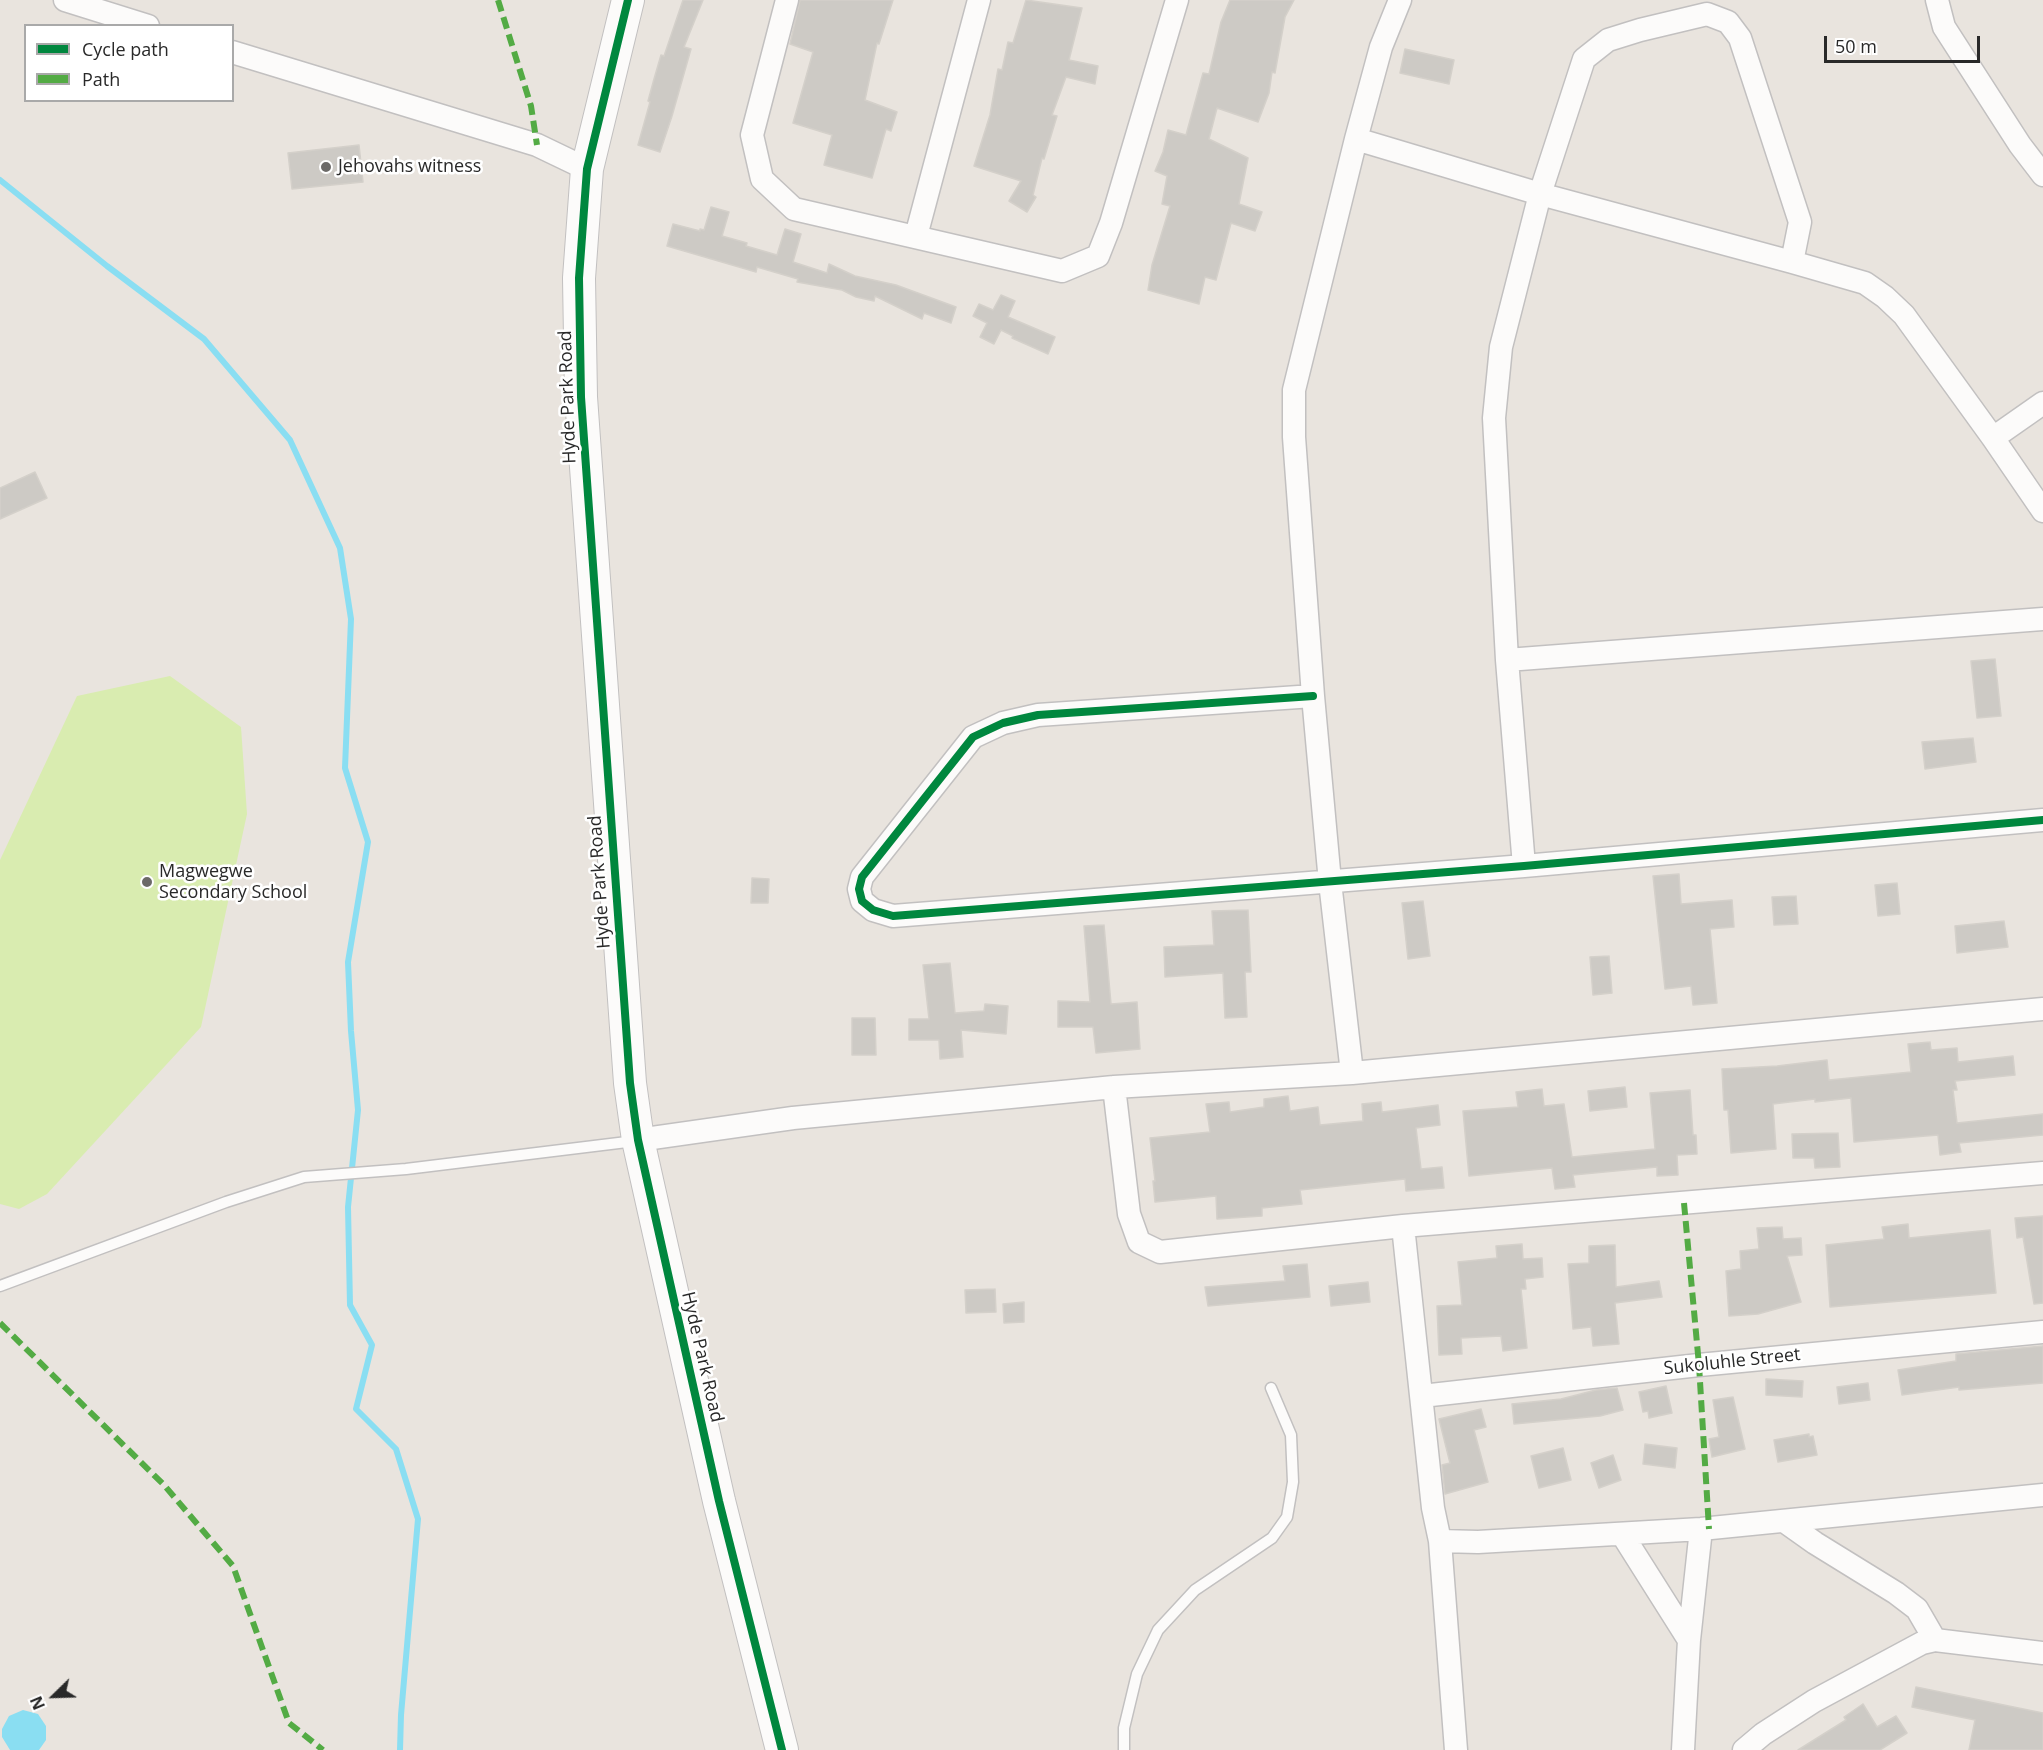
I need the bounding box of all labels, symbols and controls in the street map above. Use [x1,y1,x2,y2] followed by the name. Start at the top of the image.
[24,24,234,102] legend
[1827,24,1983,62] scale bar
[1835,34,1877,58] text: 50 m
[82,37,169,61] text: Cycle path
[82,67,120,91] text: Path
[338,156,481,178] place label: Jehovahs witness
[319,160,333,174] marker: Jehovahs witness
[555,330,581,464] street label: Hyde Park Road
[585,815,615,949] street label: Hyde Park Road
[159,861,307,904] place label: Magwegwe Secondary School
[140,875,154,889] marker: Magwegwe Secondary School
[676,1290,728,1424] street label: Hyde Park Road
[1663,1344,1801,1380] street label: Sukoluhle Street
[24,1666,84,1726] north arrow
[25,1693,50,1713] text: N

